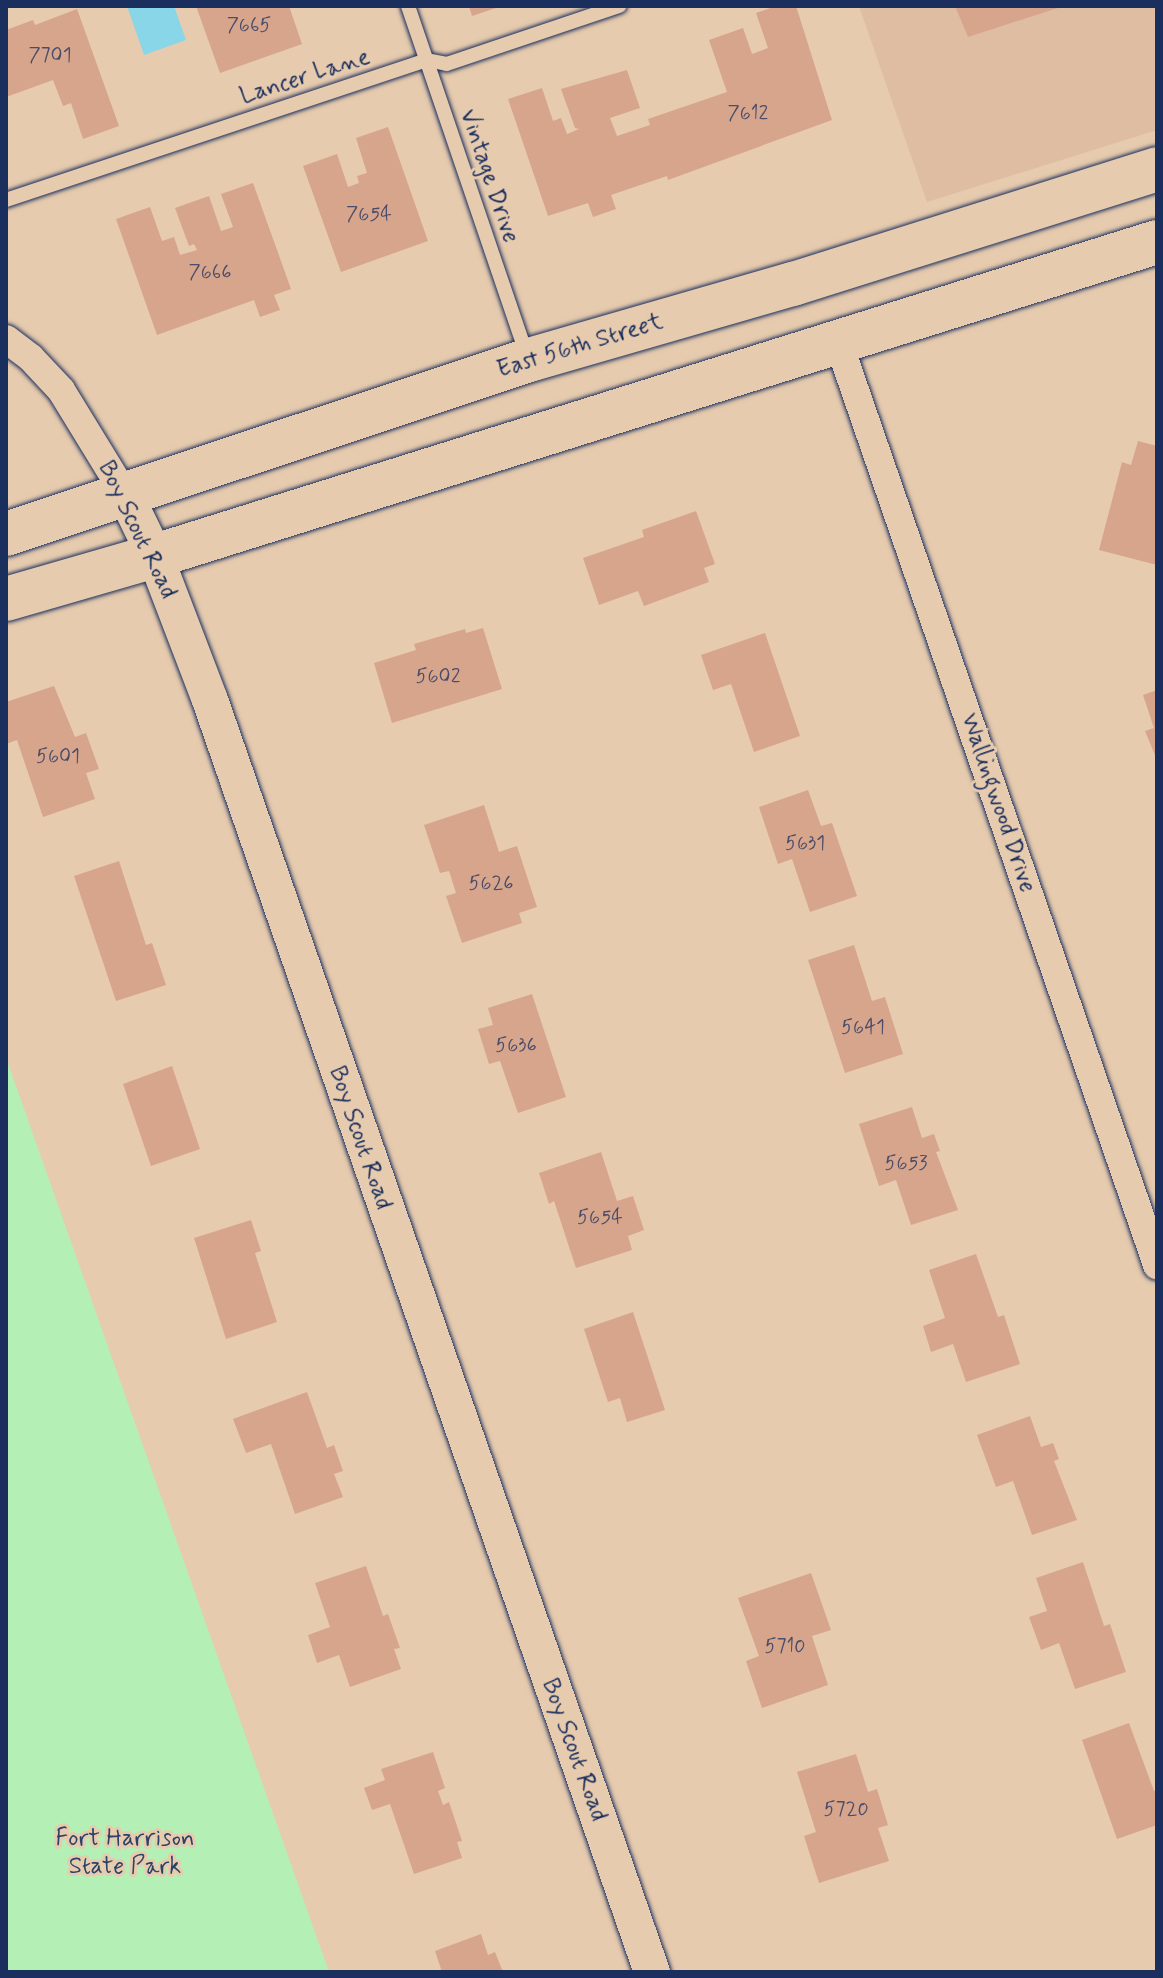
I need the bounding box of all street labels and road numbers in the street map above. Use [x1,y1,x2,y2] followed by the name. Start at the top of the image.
[239,43,371,111] street label: Lancer Lane
[453,106,525,246] street label: Vintage Drive
[494,307,666,385] street label: East 56th Street
[91,455,183,605] street label: Boy Scout Road
[954,710,1042,896] street label: Wallingwood Drive
[322,1061,398,1215] street label: Boy Scout Road
[534,1673,614,1827] street label: Boy Scout Road

